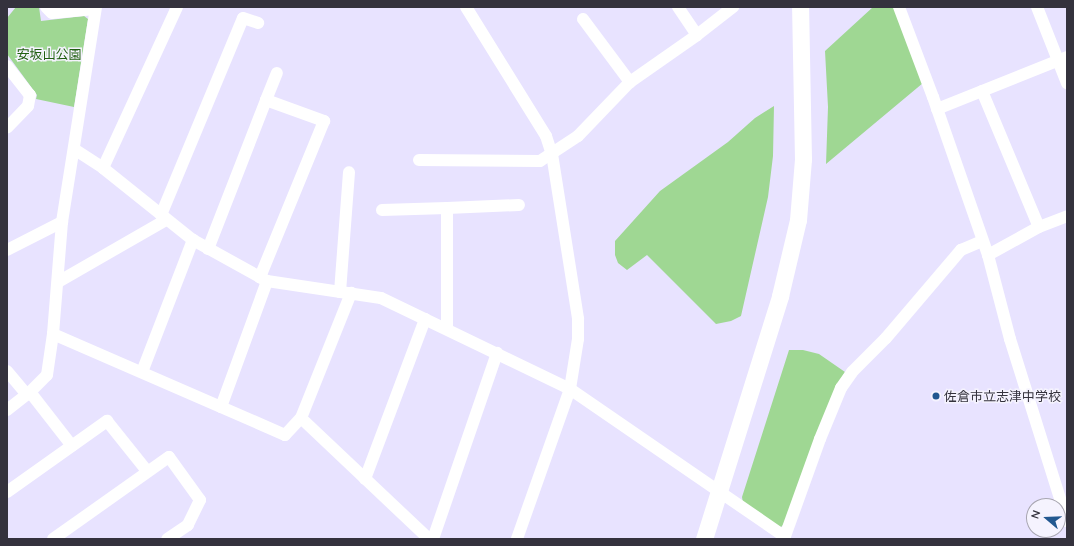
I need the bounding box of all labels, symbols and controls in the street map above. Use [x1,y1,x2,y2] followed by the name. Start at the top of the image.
[17,46,81,62] park label: 安坂山公園
[944,388,1061,404] place label: 佐倉市立志津中学校
[931,391,941,401] marker: 佐倉市立志津中学校
[1026,498,1066,538] north arrow
[1028,508,1044,521] text: N

